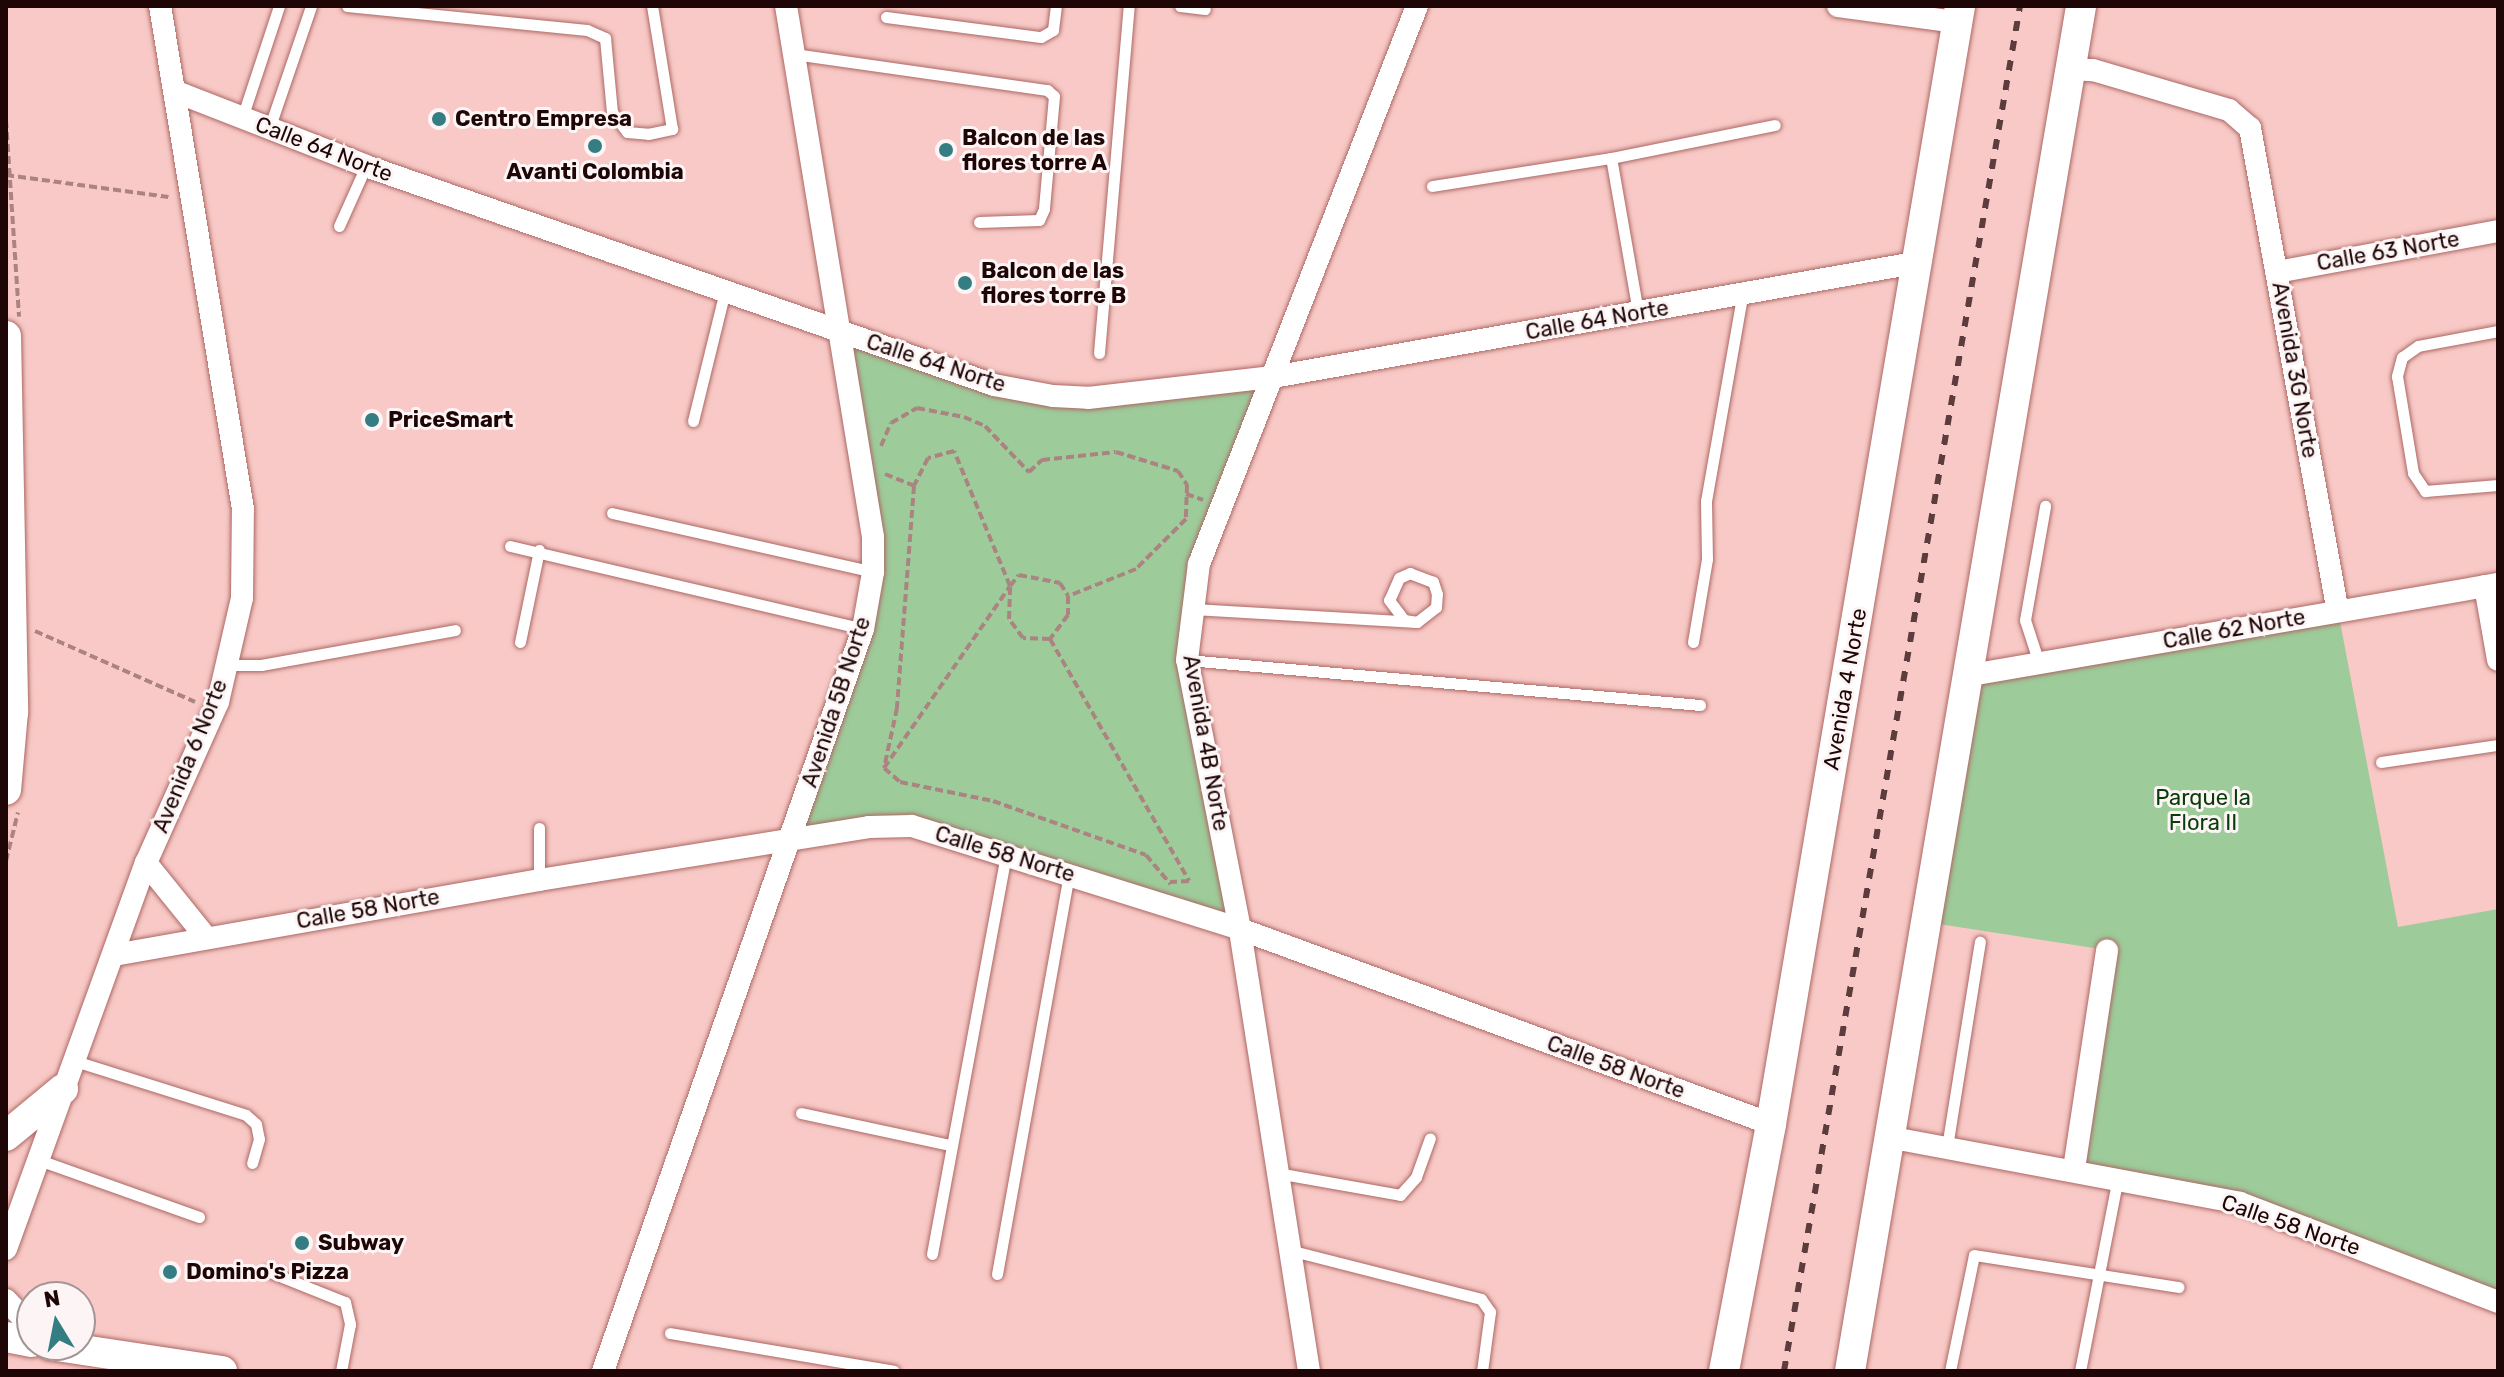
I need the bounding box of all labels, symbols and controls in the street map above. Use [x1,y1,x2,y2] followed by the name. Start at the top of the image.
[455,106,632,132] place label: Centro Empresa
[430,110,448,128] marker: Centro Empresa
[252,111,396,187] street label: Calle 64 Norte
[962,124,1108,176] place label: Balcon de las flores torre A
[586,137,604,155] marker: Avanti Colombia
[937,141,955,159] marker: Balcon de las flores torre A
[506,159,684,185] place label: Avanti Colombia
[2315,225,2461,277] street label: Calle 63 Norte
[981,257,1127,308] place label: Balcon de las flores torre B
[956,274,974,292] marker: Balcon de las flores torre B
[2267,280,2323,460] street label: Avenida 3G Norte
[1523,294,1671,346] street label: Calle 64 Norte
[863,328,1009,398] street label: Calle 64 Norte
[388,407,513,433] place label: PriceSmart
[363,411,381,429] marker: PriceSmart
[2161,604,2307,654] street label: Calle 62 Norte
[1818,606,1872,772] street label: Avenida 4 Norte
[796,613,876,791] street label: Avenida 5B Norte
[1178,653,1234,833] street label: Avenida 4B Norte
[147,675,233,837] street label: Avenida 6 Norte
[2155,784,2251,836] park label: Parque la Flora II
[932,820,1078,888] street label: Calle 58 Norte
[294,883,442,935] street label: Calle 58 Norte
[1543,1030,1689,1104] street label: Calle 58 Norte
[2218,1189,2364,1261] street label: Calle 58 Norte
[318,1230,404,1256] place label: Subway
[293,1234,311,1252] marker: Subway
[186,1259,349,1285] place label: Domino's Pizza
[161,1263,179,1281] marker: Domino's Pizza
[16,1281,96,1361] north arrow
[42,1284,62,1314] text: N

